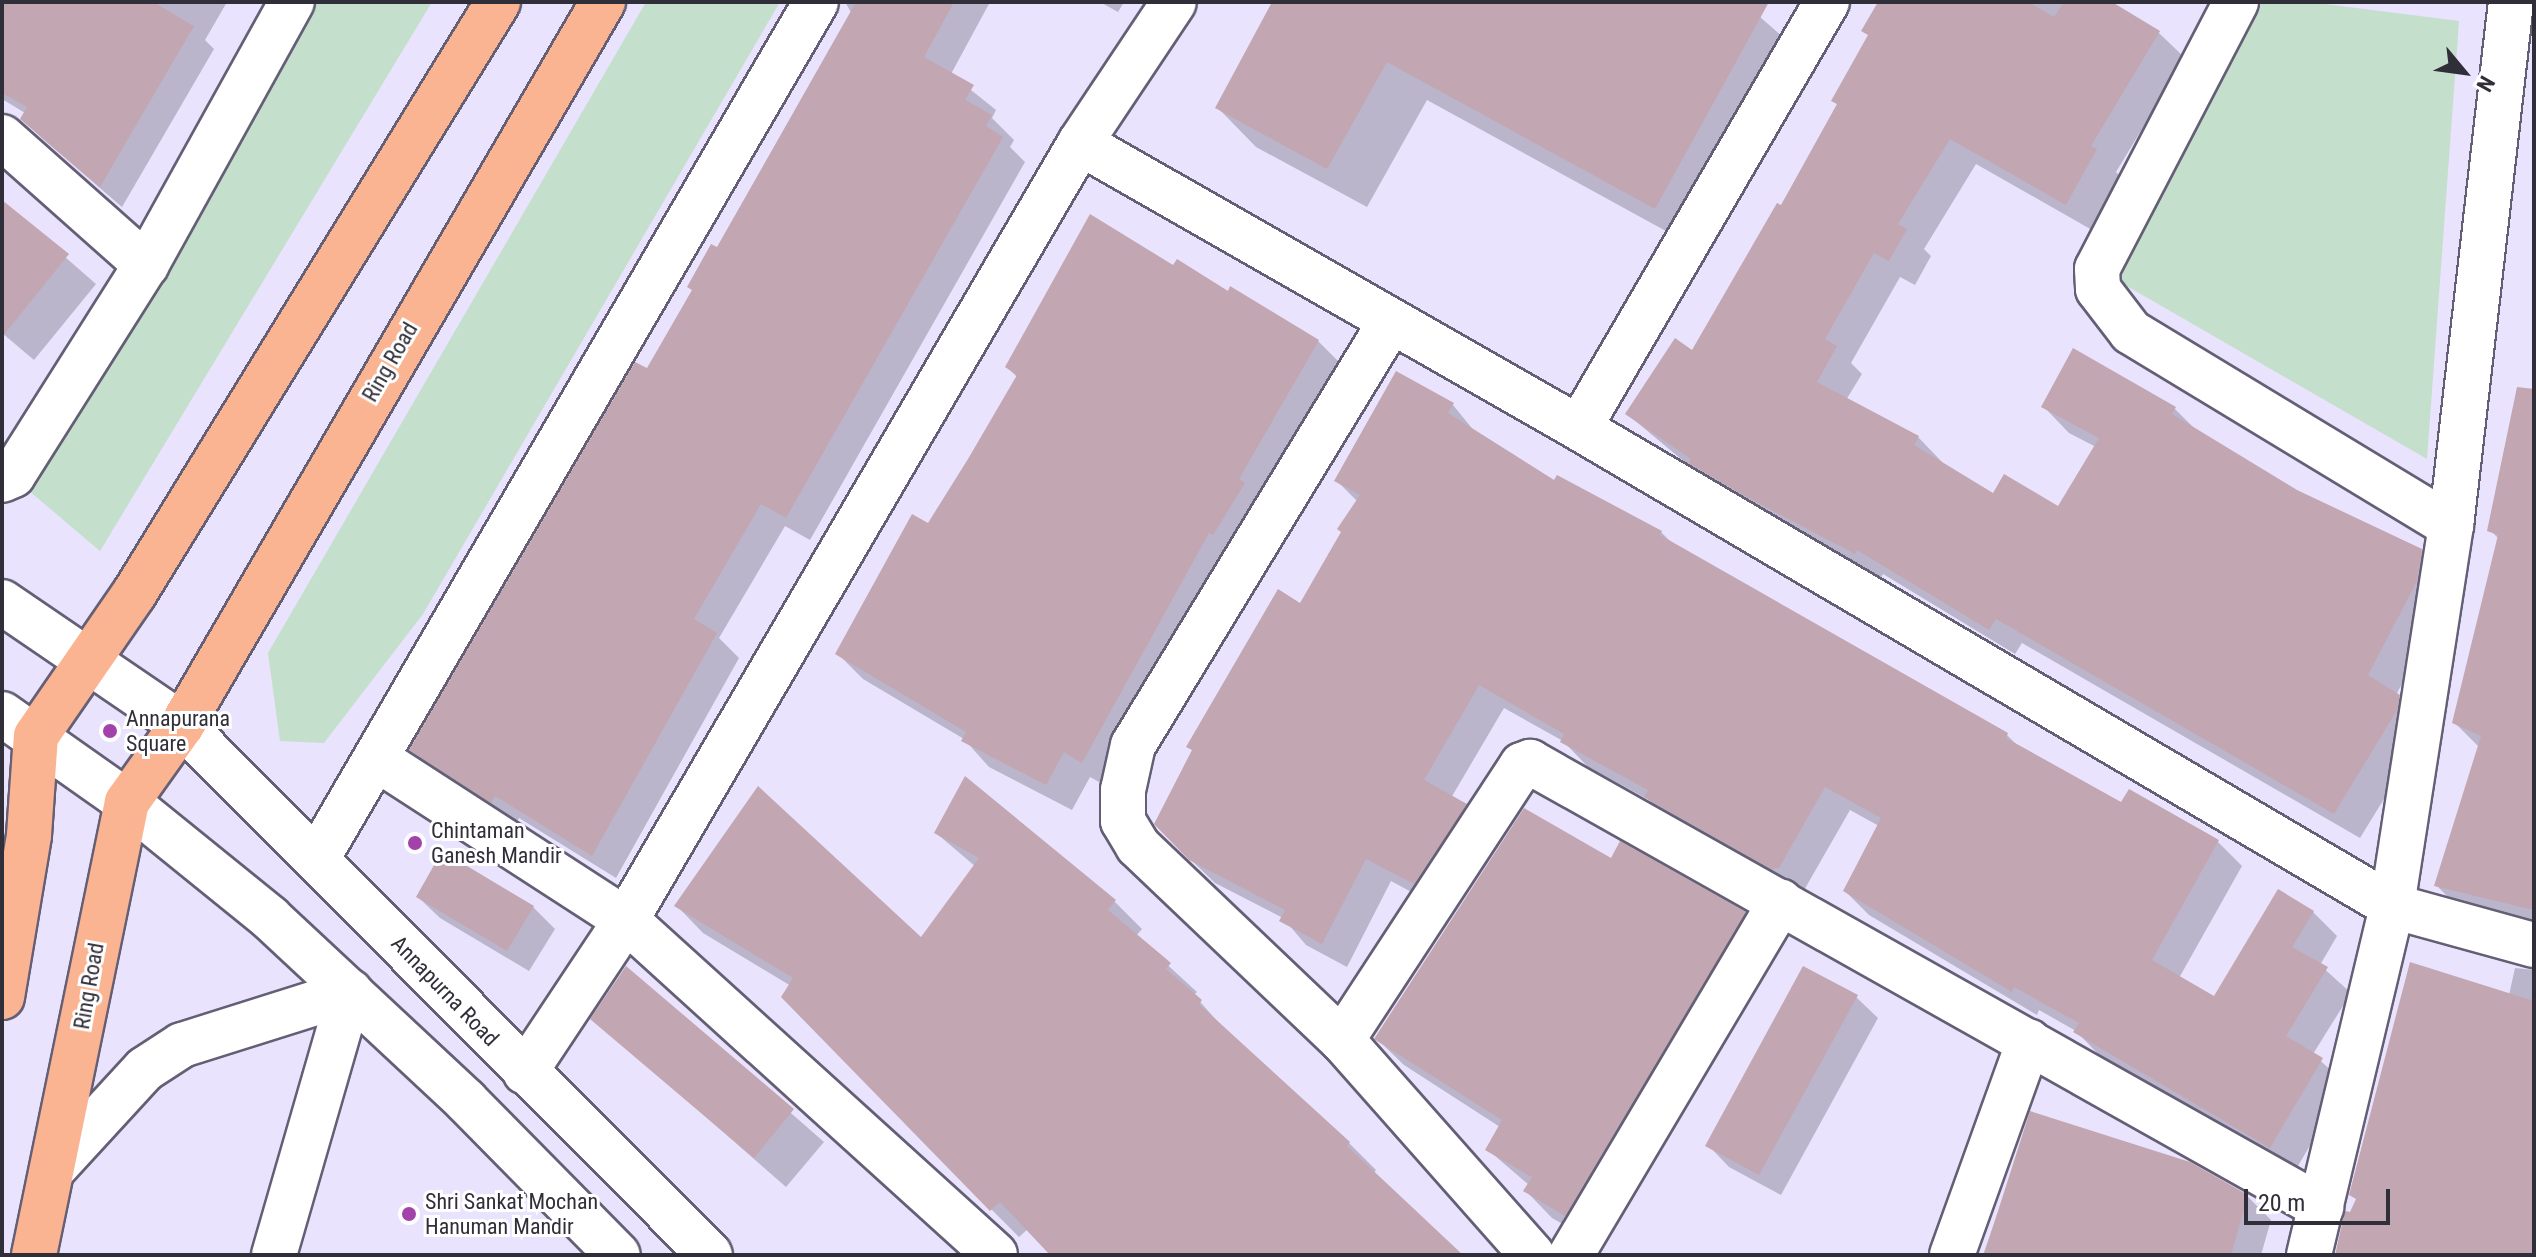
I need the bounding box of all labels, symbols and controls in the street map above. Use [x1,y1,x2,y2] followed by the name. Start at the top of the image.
[2424,32,2504,112] north arrow
[2471,72,2500,96] text: N
[357,318,423,406] street label: Ring Road
[126,705,230,756] place label: Annapurana Square
[101,722,119,740] marker: Annapurana Square
[431,817,562,868] place label: Chintaman Ganesh Mandir
[406,834,424,852] marker: Chintaman Ganesh Mandir
[386,930,504,1052] street label: Annapurna Road
[68,941,110,1031] street label: Ring Road
[2248,1173,2394,1223] scale bar
[425,1188,598,1240] place label: Shri Sankat Mochan Hanuman Mandir
[2258,1189,2305,1217] text: 20 m
[400,1205,418,1223] marker: Shri Sankat Mochan Hanuman Mandir

